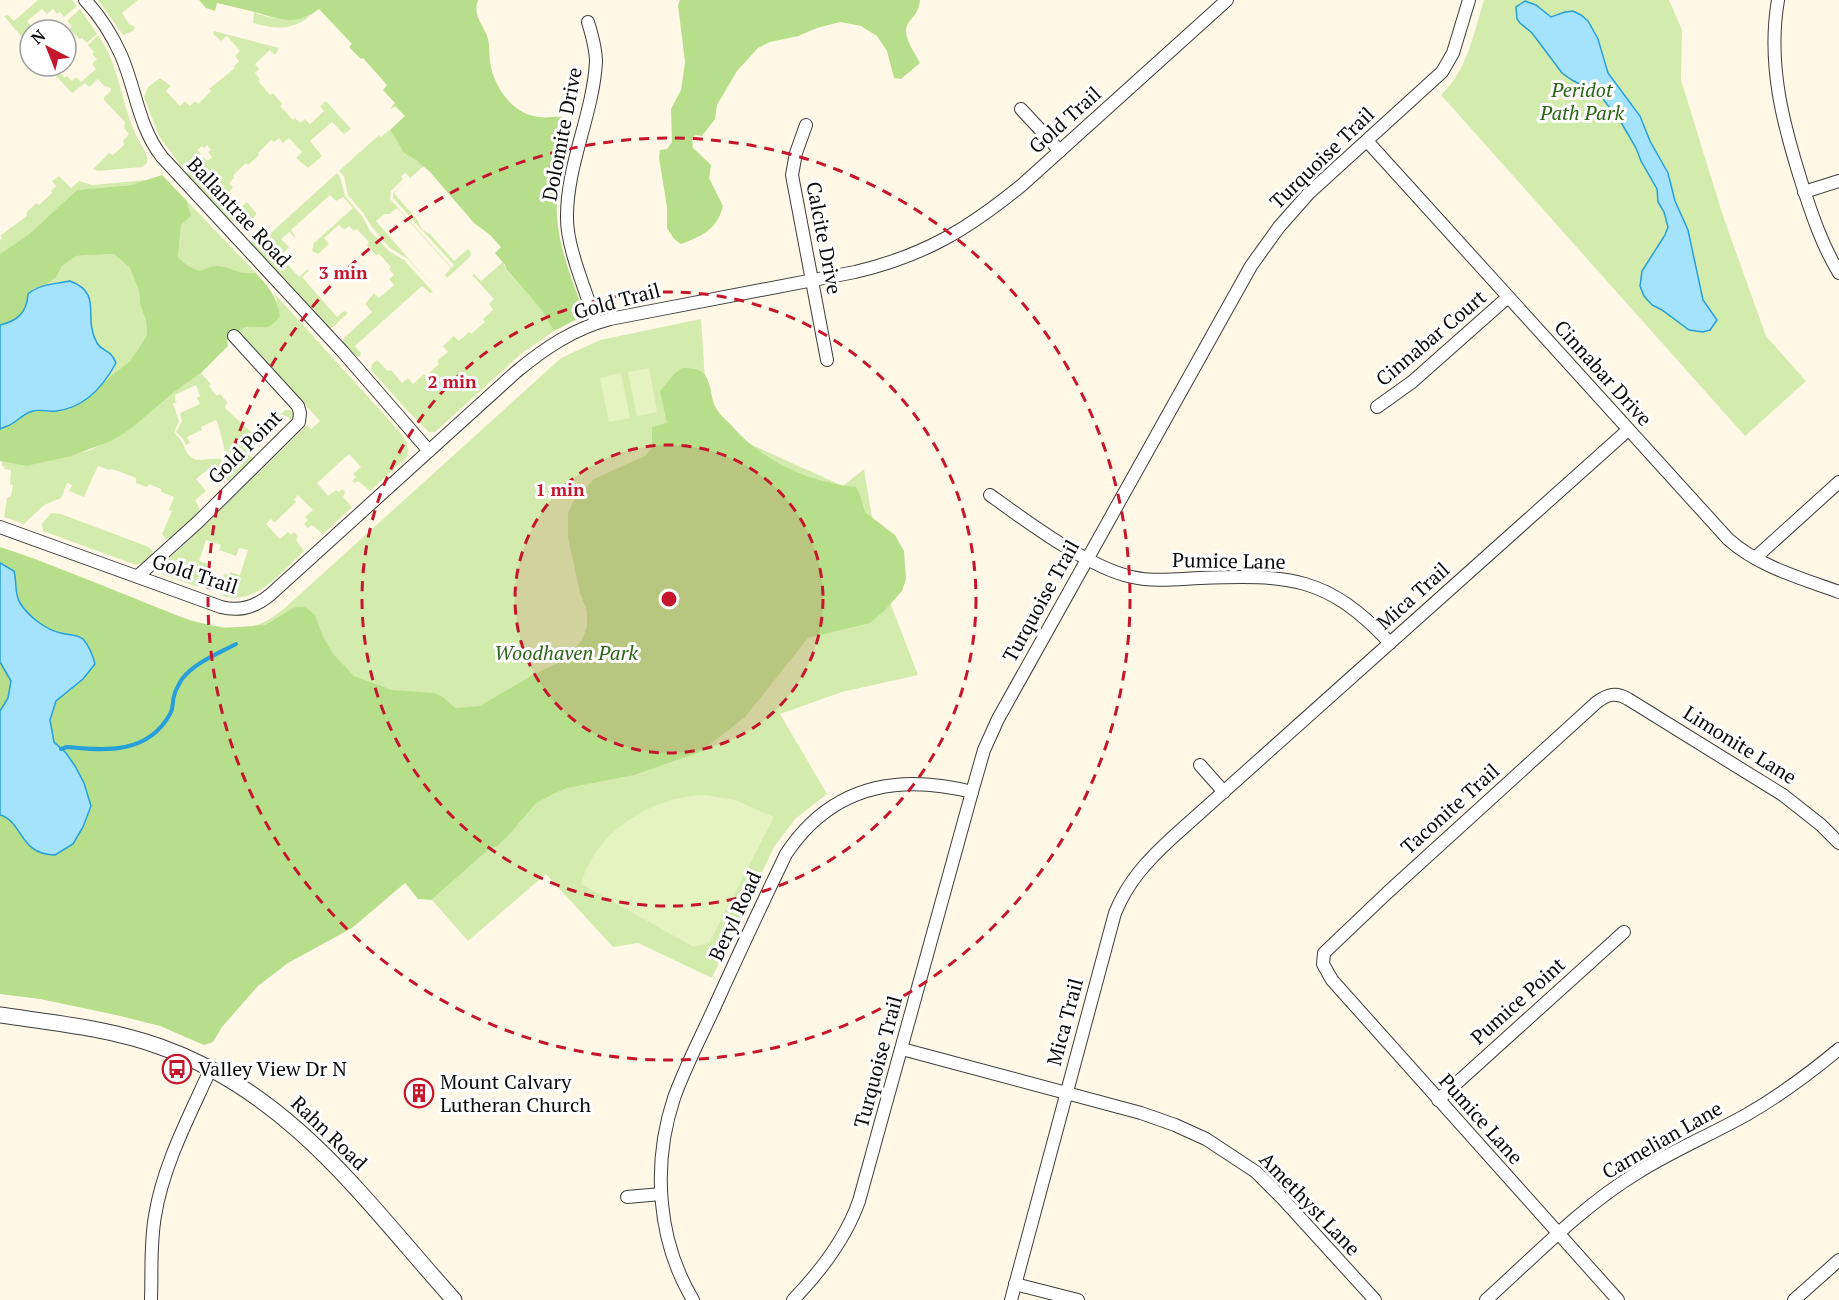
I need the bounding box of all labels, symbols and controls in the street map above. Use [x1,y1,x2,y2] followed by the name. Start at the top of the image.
[18,18,78,78] north arrow
[26,25,50,49] text: N
[535,65,588,203] street label: Dolomite Drive
[1539,76,1624,126] park label: Peridot Path Park
[1023,80,1107,159] street label: Gold Trail
[1263,101,1380,214] street label: Turquoise Trail
[181,151,297,272] street label: Ballantrae Road
[800,179,849,297] street label: Calcite Drive
[318,260,368,284] text: 3 min
[571,276,663,325] street label: Gold Trail
[1370,283,1492,392] street label: Cinnabar Court
[1549,314,1658,431] street label: Cinnabar Drive
[427,369,477,393] text: 2 min
[202,403,288,490] street label: Gold Point
[535,477,585,501] text: 1 min
[996,535,1085,667] street label: Turquoise Trail
[1172,546,1286,575] street label: Pumice Lane
[149,547,241,600] street label: Gold Trail
[1370,556,1455,636] street label: Mica Trail
[659,589,679,609] centre of rings
[494,639,638,666] park label: Woodhaven Park
[1679,699,1802,790] street label: Limonite Lane
[1395,757,1505,860] street label: Taconite Trail
[702,867,767,965] street label: Beryl Road
[1465,951,1571,1050] street label: Pumice Point
[1040,975,1089,1068] street label: Mica Trail
[847,993,908,1131] street label: Turquoise Trail
[161,1053,193,1085] bus stop icon: Valley View Dr N
[198,1055,347,1082] place label: Valley View Dr N
[1433,1067,1529,1170] street label: Pumice Lane
[440,1068,591,1118] place label: Mount Calvary Lutheran Church
[403,1077,435,1109] building icon: Mount Calvary Lutheran Church
[285,1090,373,1176] street label: Rahn Road
[1597,1094,1727,1185] street label: Carnelian Lane
[1254,1146,1367,1261] street label: Amethyst Lane

